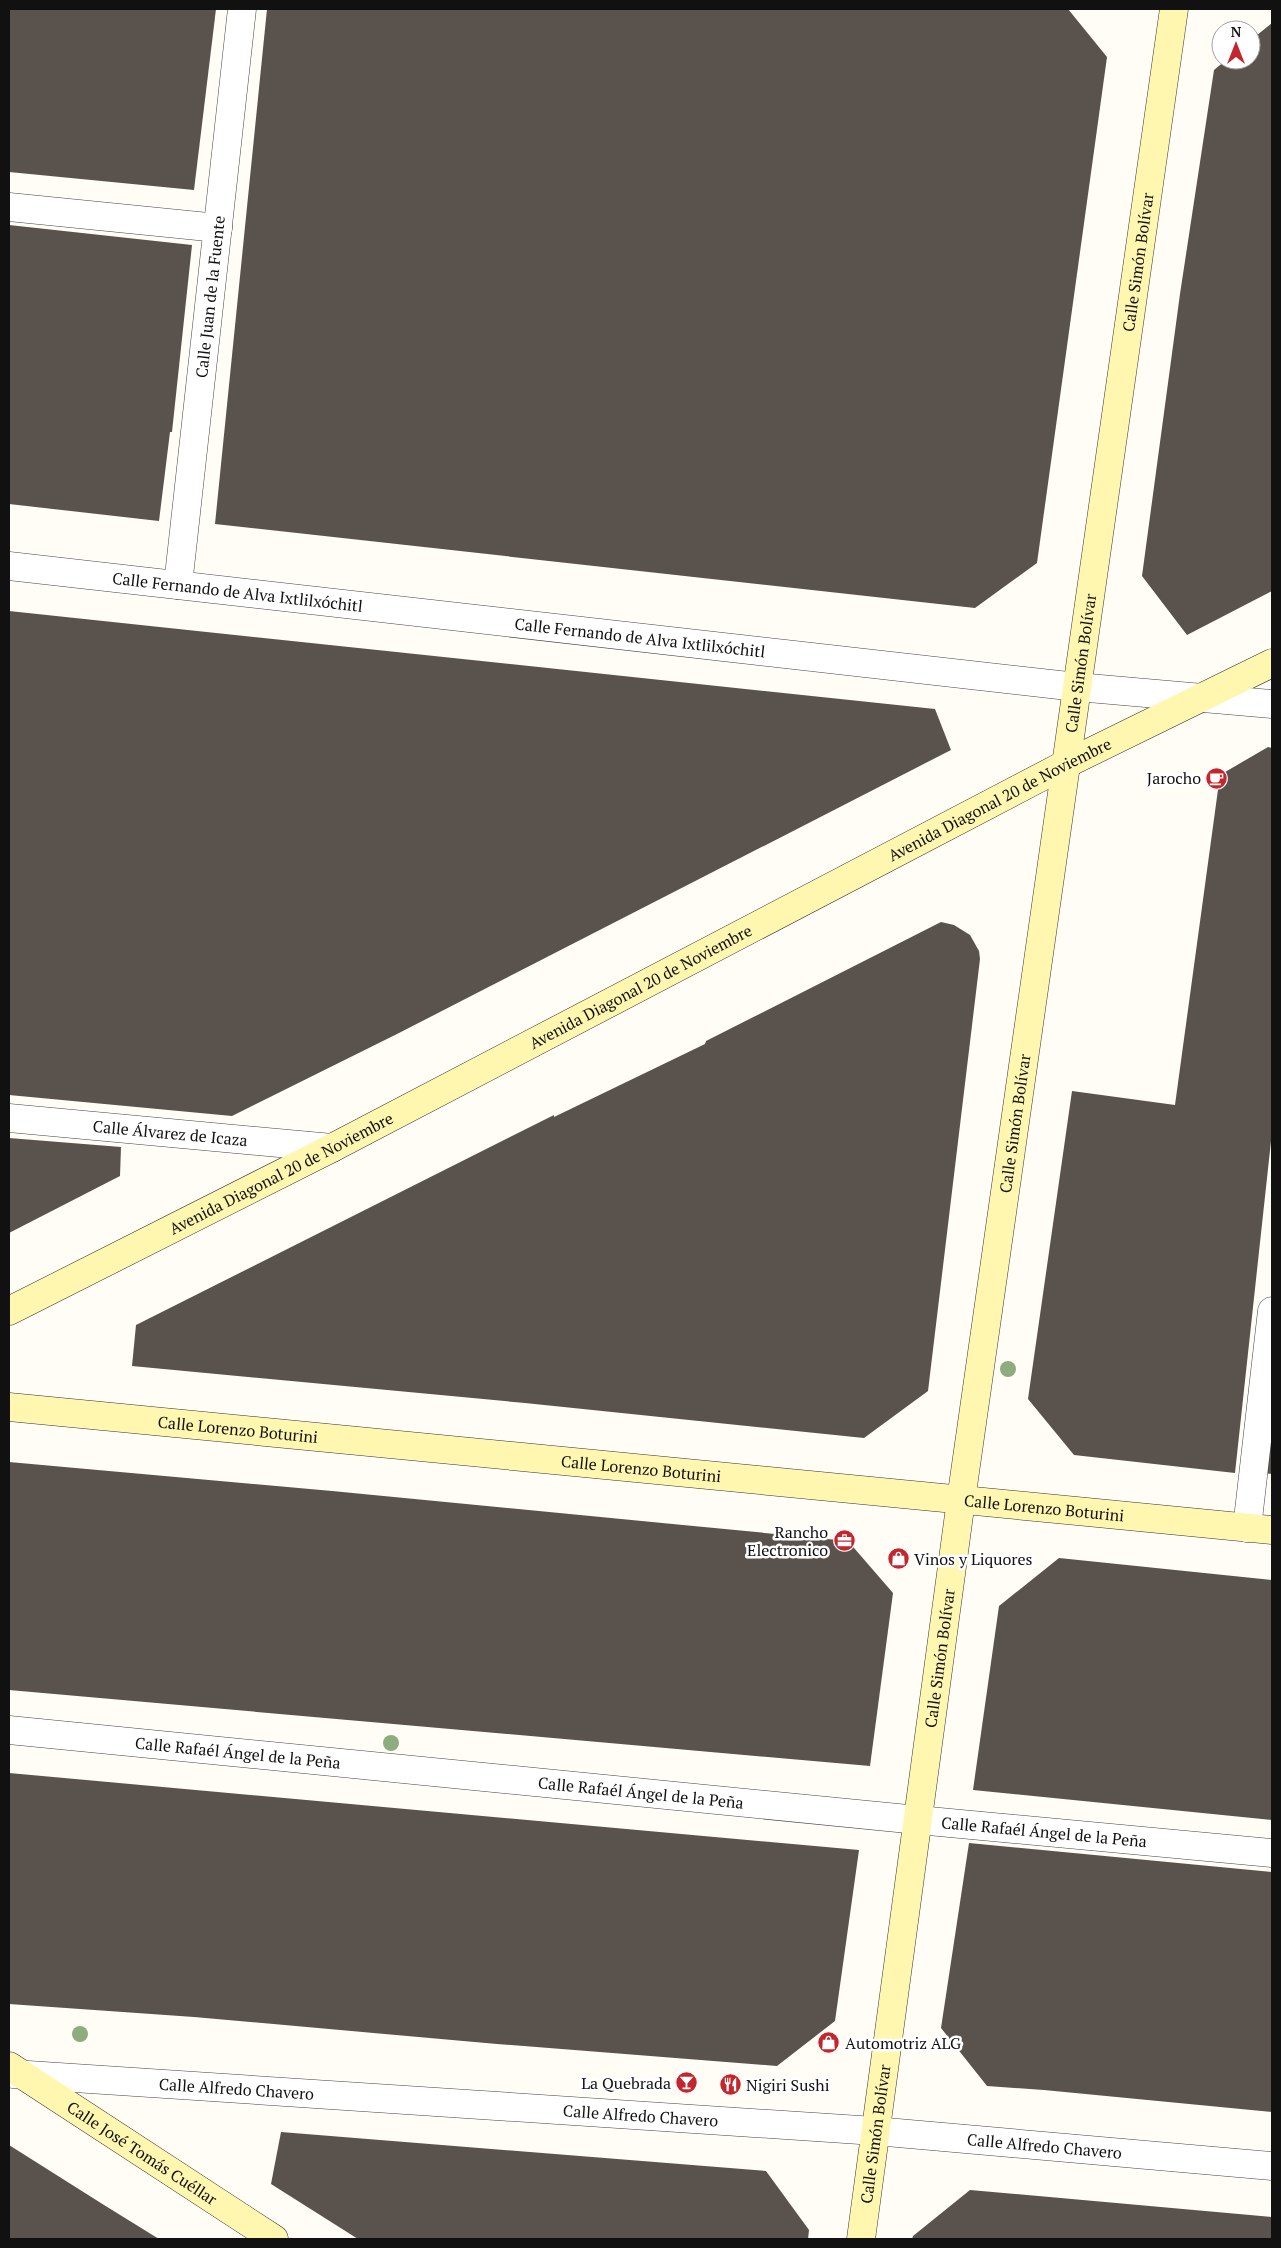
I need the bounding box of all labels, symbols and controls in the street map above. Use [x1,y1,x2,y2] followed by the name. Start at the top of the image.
[1211,20,1261,70] north arrow
[1231,22,1242,41] text: N
[1117,190,1159,333] street label: Calle Simón Bolívar
[190,214,230,379] street label: Calle Juan de la Fuente
[111,567,364,617] street label: Calle Fernando de Alva Ixtlilxóchitl
[1060,591,1101,734] street label: Calle Simón Bolívar
[514,612,767,663] street label: Calle Fernando de Alva Ixtlilxóchitl
[884,732,1115,866] street label: Avenida Diagonal 20 de Noviembre
[1205,766,1229,790] cafe icon: Jarocho
[1147,767,1201,789] place label: Jarocho
[525,919,756,1054] street label: Avenida Diagonal 20 de Noviembre
[994,1052,1036,1195] street label: Calle Simón Bolívar
[165,1107,397,1239] street label: Avenida Diagonal 20 de Noviembre
[92,1115,249,1151] street label: Calle Álvarez de Icaza
[157,1411,319,1448] street label: Calle Lorenzo Boturini
[560,1450,722,1487] street label: Calle Lorenzo Boturini
[963,1489,1125,1527] street label: Calle Lorenzo Boturini
[747,1521,828,1561] place label: Rancho Electronico
[832,1529,856,1553] office icon: Rancho Electronico
[886,1547,910,1571] shop icon: Vinos y Liquores
[914,1548,1032,1570] place label: Vinos y Liquores
[919,1586,960,1729] street label: Calle Simón Bolívar
[134,1732,342,1774] street label: Calle Rafaél Ángel de la Peña
[537,1771,745,1814] street label: Calle Rafaél Ángel de la Peña
[940,1811,1148,1852] street label: Calle Rafaél Ángel de la Peña
[817,2031,841,2055] shop icon: Automotriz ALG
[845,2032,961,2054] place label: Automotriz ALG
[855,2062,896,2205] street label: Calle Simón Bolívar
[675,2071,699,2095] bar icon: La Quebrada
[581,2072,671,2094] place label: La Quebrada
[158,2073,315,2105] street label: Calle Alfredo Chavero
[718,2073,742,2097] restaurant icon: Nigiri Sushi
[746,2074,830,2096] place label: Nigiri Sushi
[63,2096,222,2210] street label: Calle José Tomás Cuéllar
[562,2099,719,2132] street label: Calle Alfredo Chavero
[966,2128,1123,2164] street label: Calle Alfredo Chavero

